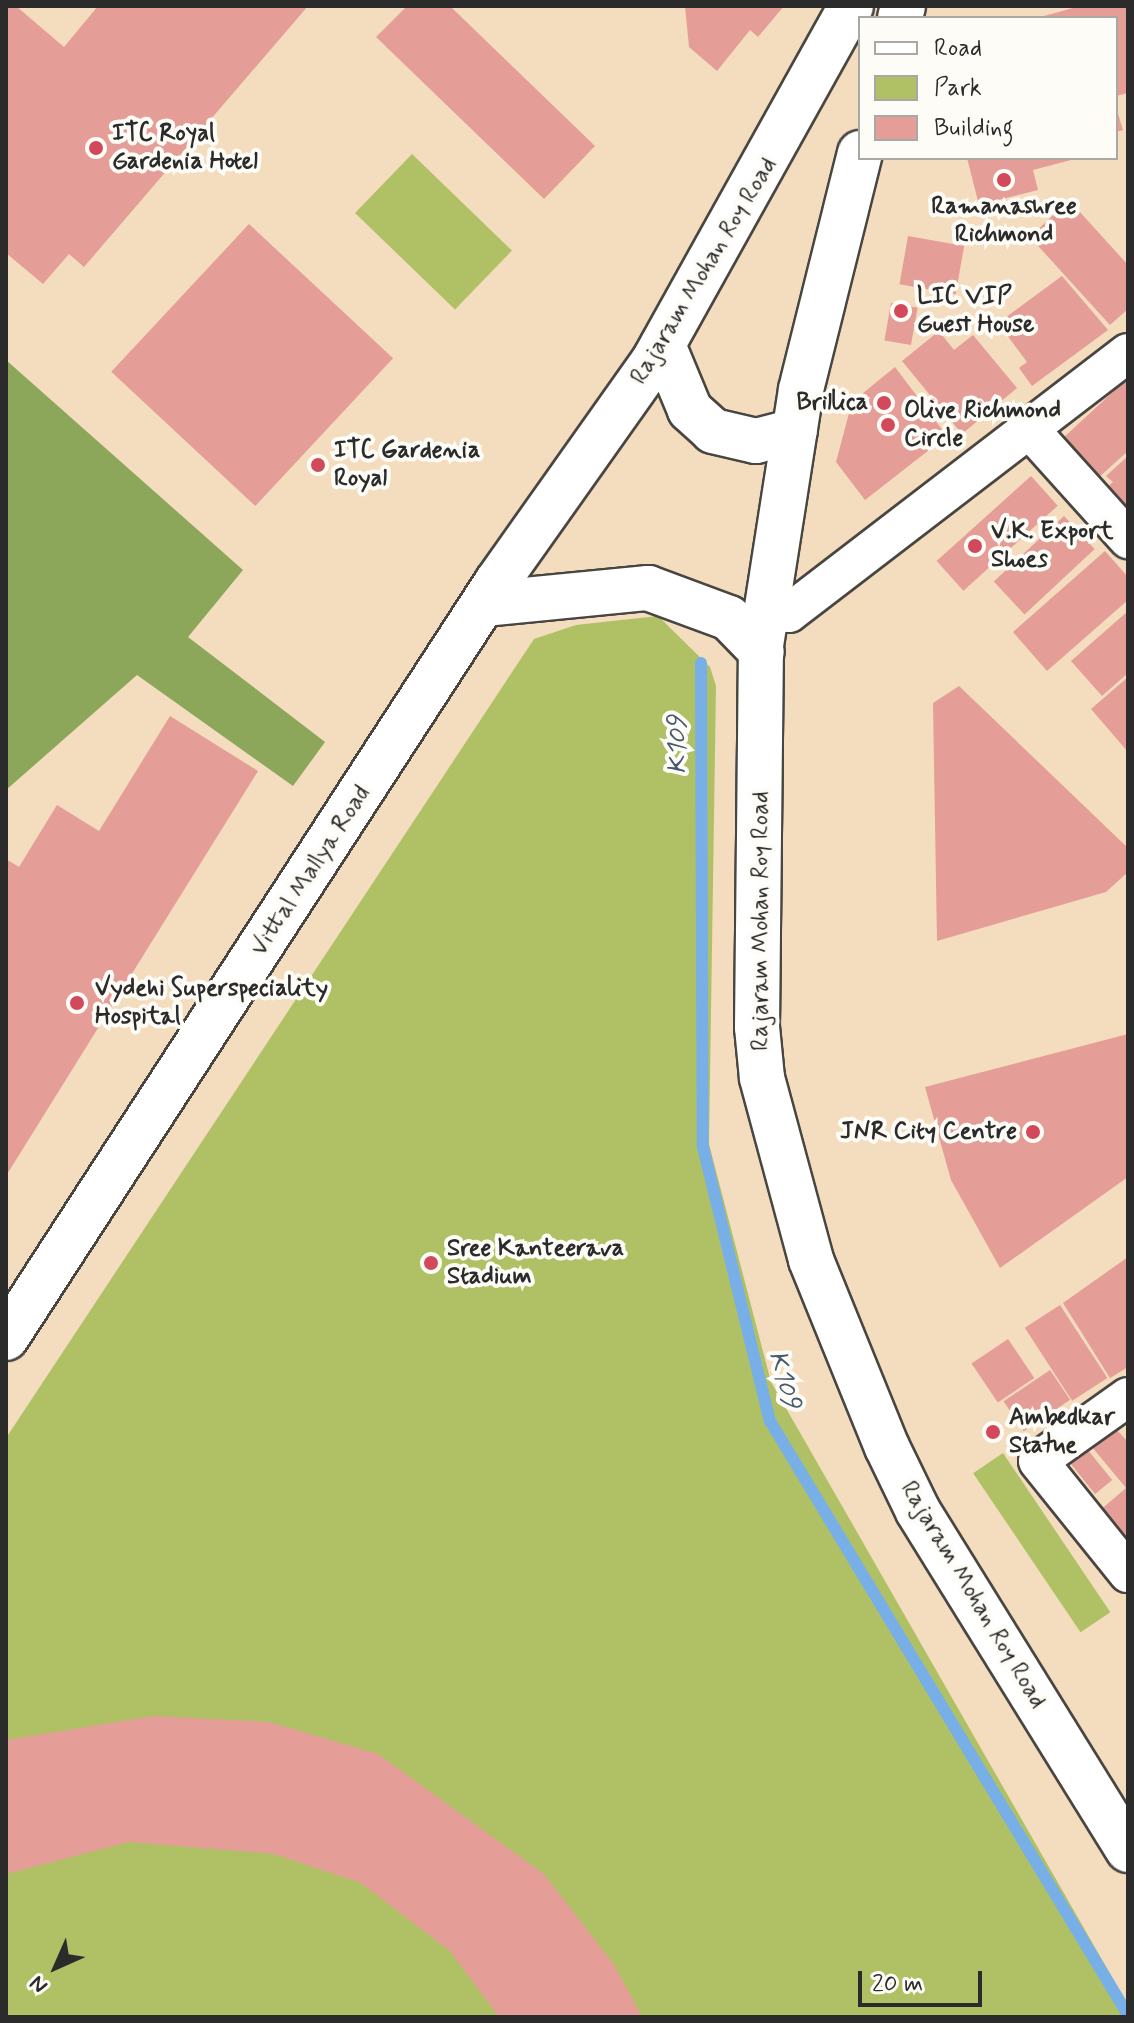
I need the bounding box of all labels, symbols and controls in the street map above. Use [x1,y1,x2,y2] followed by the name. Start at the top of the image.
[858,16,1118,160] legend
[934,33,982,64] text: Road
[934,73,982,104] text: Park
[934,113,1014,144] text: Building
[112,120,258,176] place label: ITC Royal Gardenia Hotel
[87,139,105,157] marker: ITC Royal Gardenia Hotel
[622,148,786,394] street label: Rajaram Mohan Roy Road
[995,171,1013,189] marker: Ramanashree Richmond
[931,193,1077,249] place label: Ramanashree Richmond
[917,283,1034,339] place label: LIC VIP Guest House
[892,302,910,320] marker: LIC VIP Guest House
[797,389,868,417] place label: Brillica
[875,394,893,412] marker: Brillica
[904,397,1061,453] place label: Olive Richmond Circle
[879,416,897,434] marker: Olive Richmond Circle
[334,437,472,493] place label: ITC Gardenia Royal
[309,456,327,474] marker: ITC Gardenia Royal
[991,518,1113,574] place label: V.K. Export Shoes
[966,537,984,555] marker: V.K. Export Shoes
[663,716,695,774] water label: K109
[247,783,375,959] street label: Vittal Mallya Road
[747,786,775,1056] street label: Rajaram Mohan Roy Road
[95,975,327,1031] place label: Vydehi Superspeciality Hospital
[66,992,88,1014] marker: Vydehi Superspeciality Hospital
[840,1118,1017,1146] place label: JNR City Centre
[1024,1123,1042,1141] marker: JNR City Centre
[447,1235,620,1291] place label: Sree Kanteerava Stadium
[422,1254,440,1272] marker: Sree Kanteerava Stadium
[760,1348,806,1412] water label: K109
[1009,1404,1115,1460] place label: Ambedkar Statue
[984,1423,1002,1441] marker: Ambedkar Statue
[891,1472,1055,1718] street label: Rajaram Mohan Roy Road
[16,1927,96,2007] north arrow
[862,1955,986,2005] scale bar
[24,1969,54,1999] text: N
[872,1969,923,2000] text: 20 m

